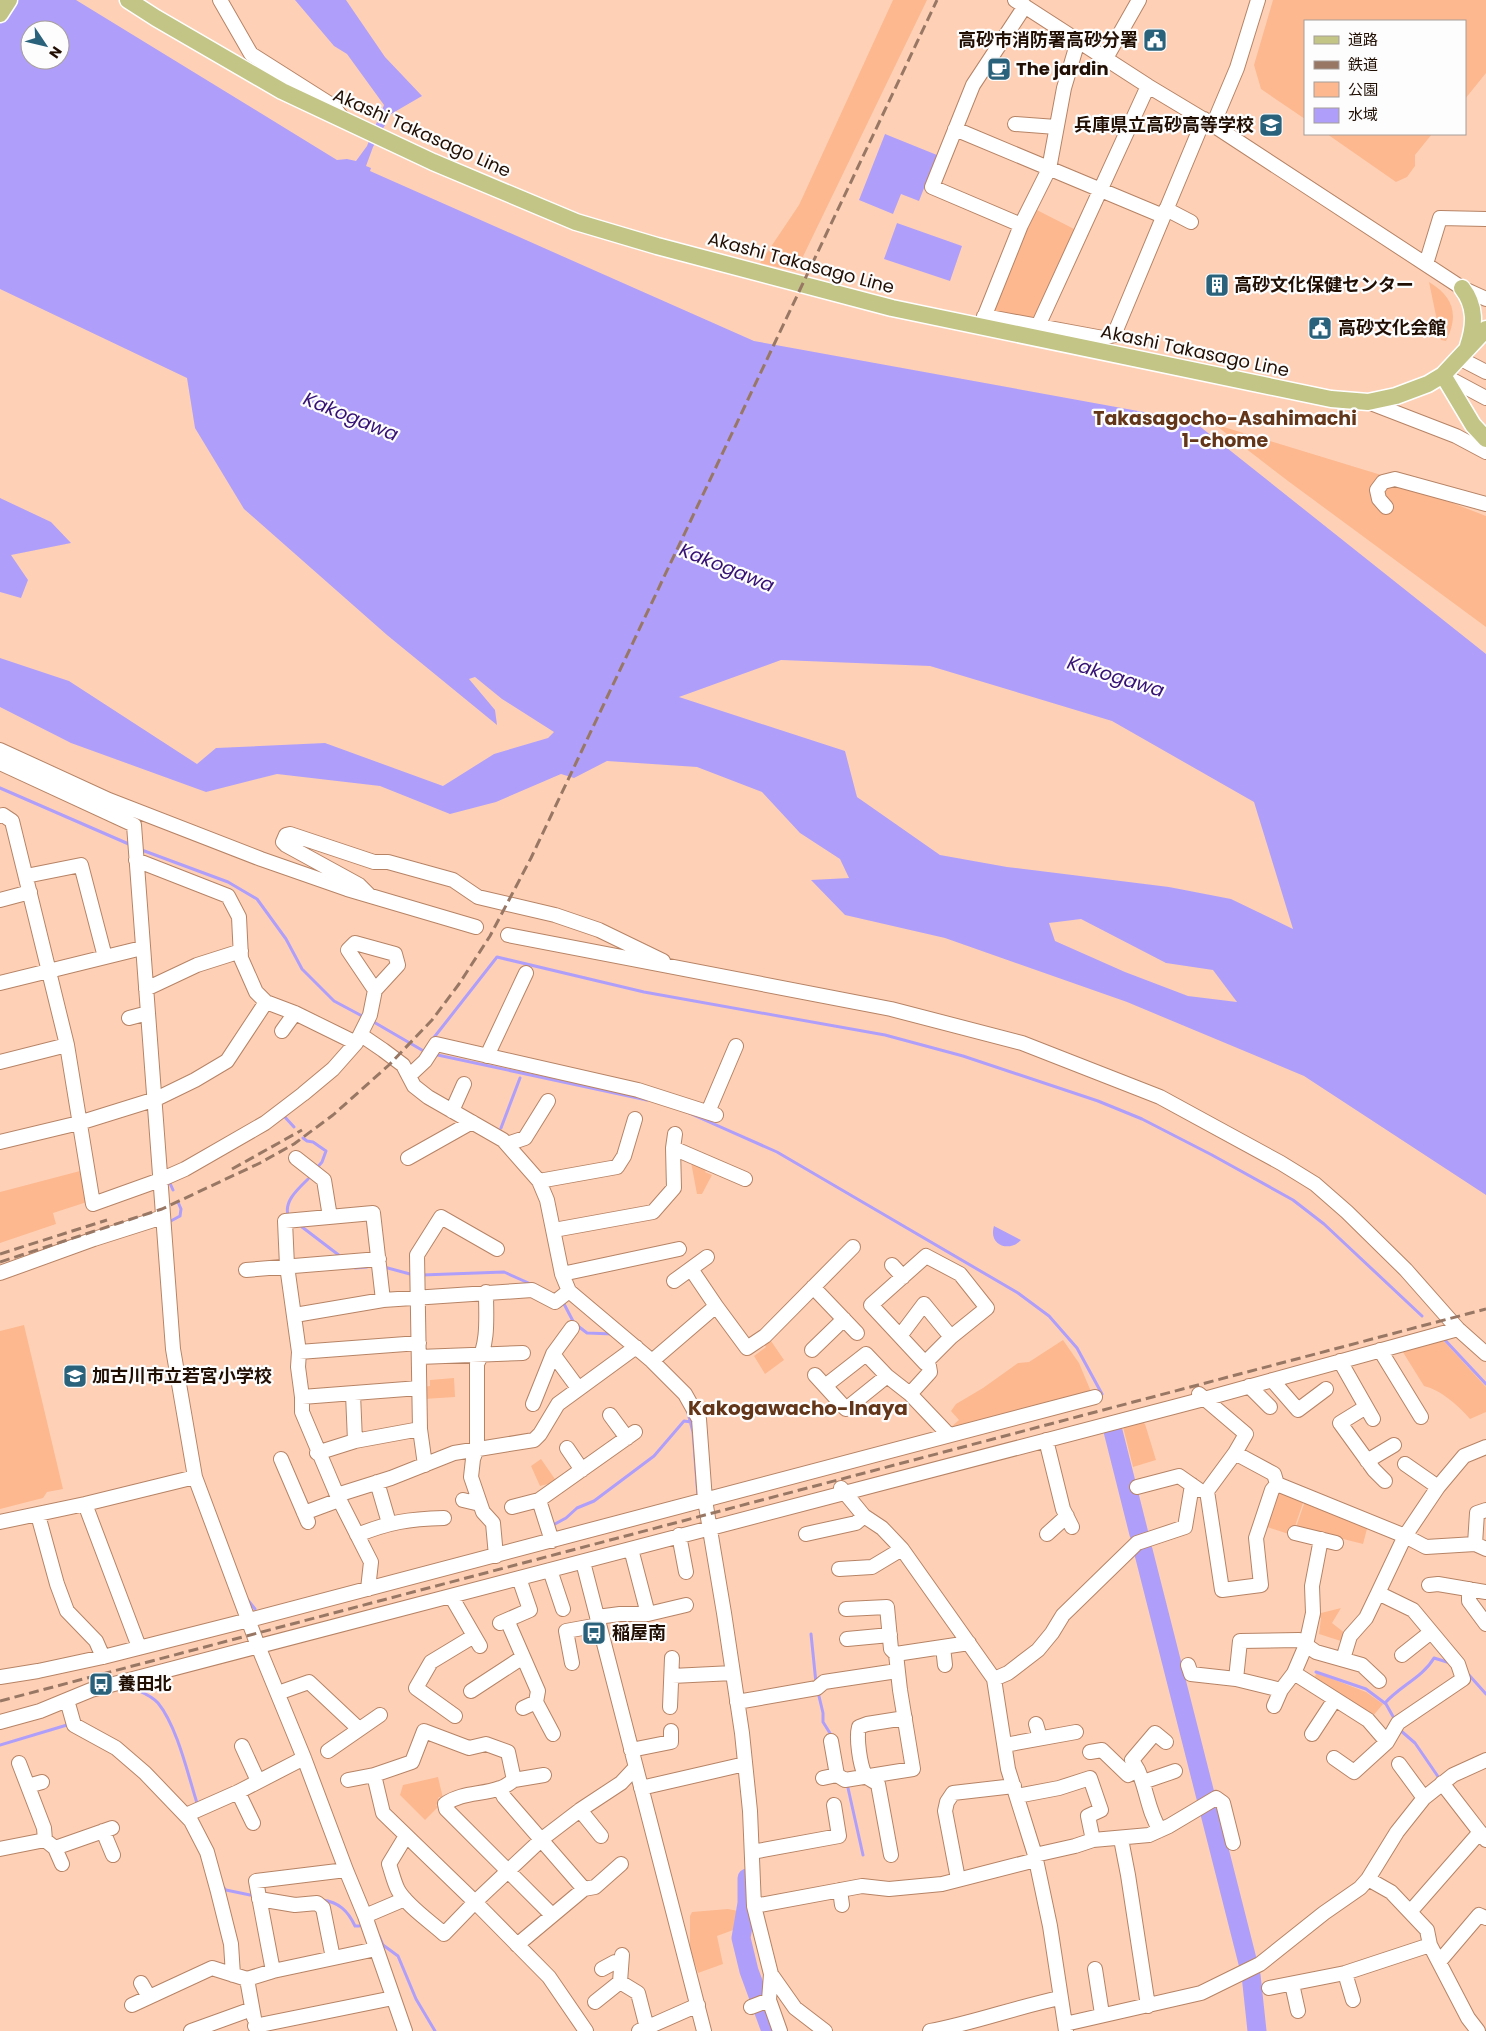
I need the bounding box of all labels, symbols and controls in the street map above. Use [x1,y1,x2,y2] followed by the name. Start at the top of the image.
[20,20,70,70] north arrow
[1304,20,1466,135] legend
[958,27,1138,52] place label: 高砂市消防署高砂分署
[1142,27,1168,53] public building icon: 高砂市消防署高砂分署
[1348,29,1378,50] text: 道路
[44,42,67,63] text: N
[1348,54,1378,75] text: 鉄道
[986,56,1012,82] cafe icon: The jardin
[1016,56,1109,81] place label: The jardin
[1348,79,1378,100] text: 公園
[329,82,515,183] street label: Akashi Takasago Line
[1348,104,1378,125] text: 水域
[1074,112,1254,137] place label: 兵庫県立高砂高等学校
[1258,112,1284,138] school or university icon: 兵庫県立高砂高等学校
[705,226,897,299] street label: Akashi Takasago Line
[1204,272,1230,298] building icon: 高砂文化保健センター
[1234,272,1414,297] place label: 高砂文化保健センター
[1307,315,1333,341] public building icon: 高砂文化会館
[1338,315,1446,340] place label: 高砂文化会館
[1099,318,1292,383] street label: Akashi Takasago Line
[299,385,402,448] water label: Kakogawa
[1093,405,1357,454] district label: Takasagocho-Asahimachi 1-chome
[675,536,778,599] water label: Kakogawa
[1064,649,1168,704] water label: Kakogawa
[62,1363,88,1389] school or university icon: 加古川市立若宮小学校
[92,1363,272,1388] place label: 加古川市立若宮小学校
[688,1394,908,1422] district label: Kakogawacho-Inaya
[581,1620,607,1646] bus stop icon: 稲屋南
[612,1620,666,1645] place label: 稲屋南
[88,1671,114,1697] bus stop icon: 養田北
[118,1671,172,1696] place label: 養田北

